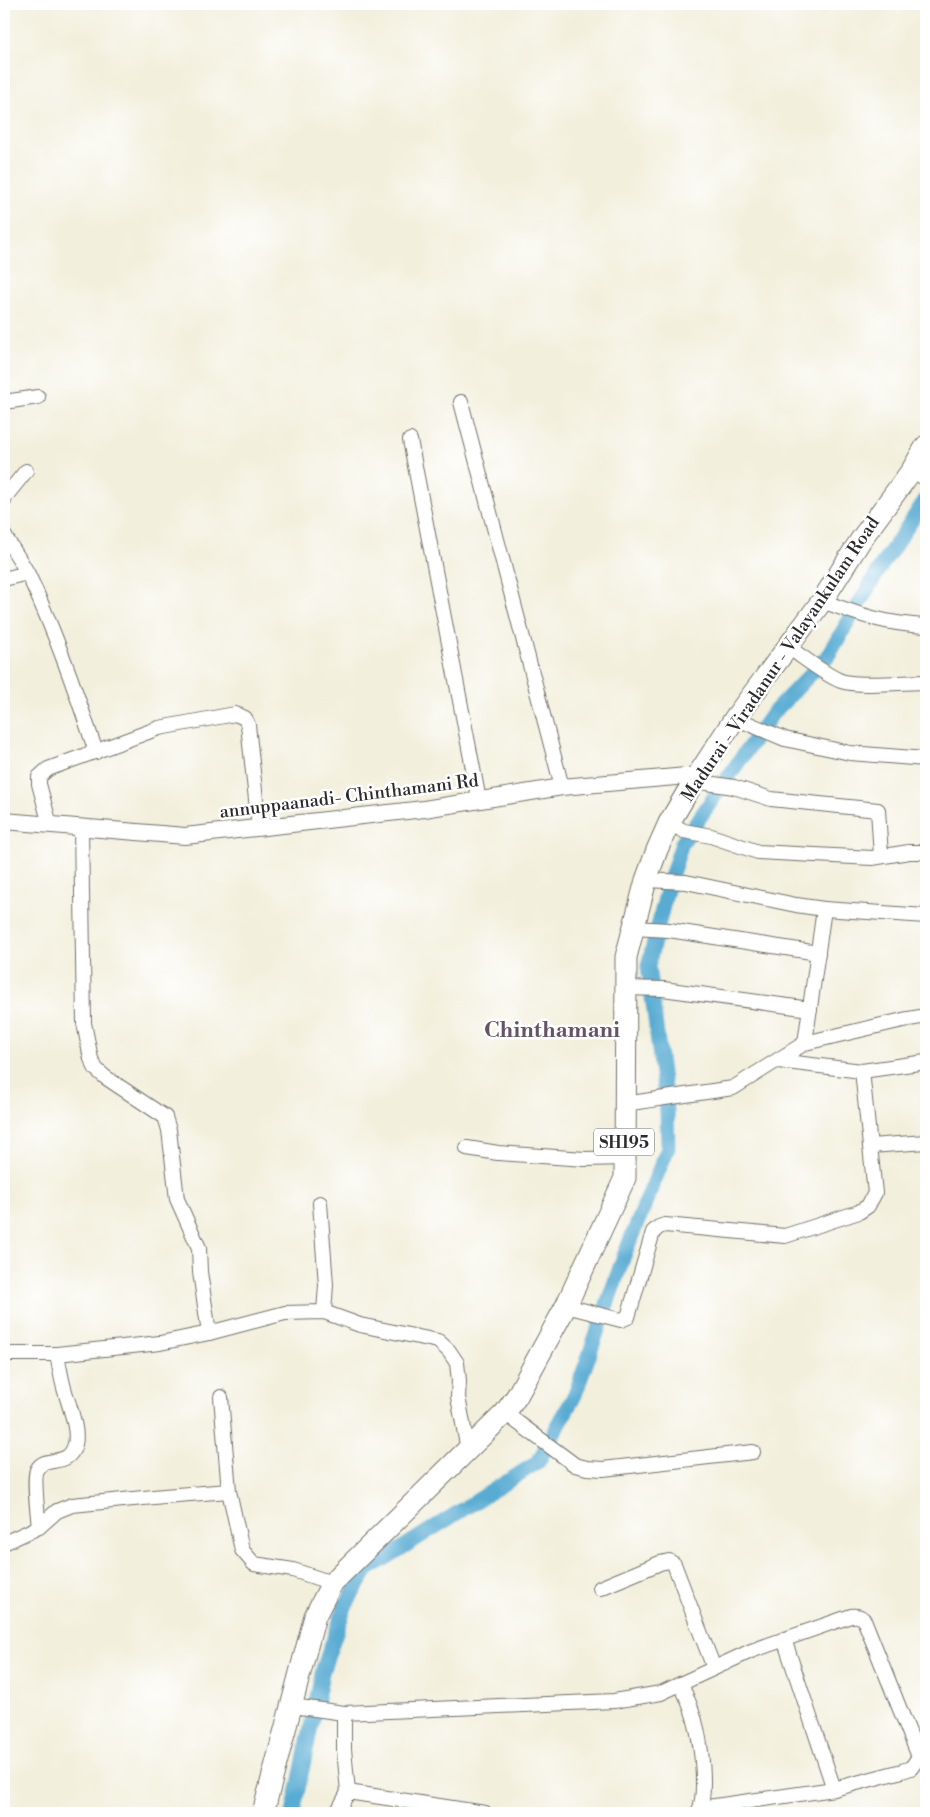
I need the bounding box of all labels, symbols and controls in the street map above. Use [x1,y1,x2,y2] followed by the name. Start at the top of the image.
[676,512,885,806] street label: Madurai - Viradanur - Valayankulam Road
[218,769,481,824] street label: annuppaanadi- Chinthamani Rd
[484,1017,620,1044] district label: Chinthamani
[594,1128,654,1156] road number: SH195

